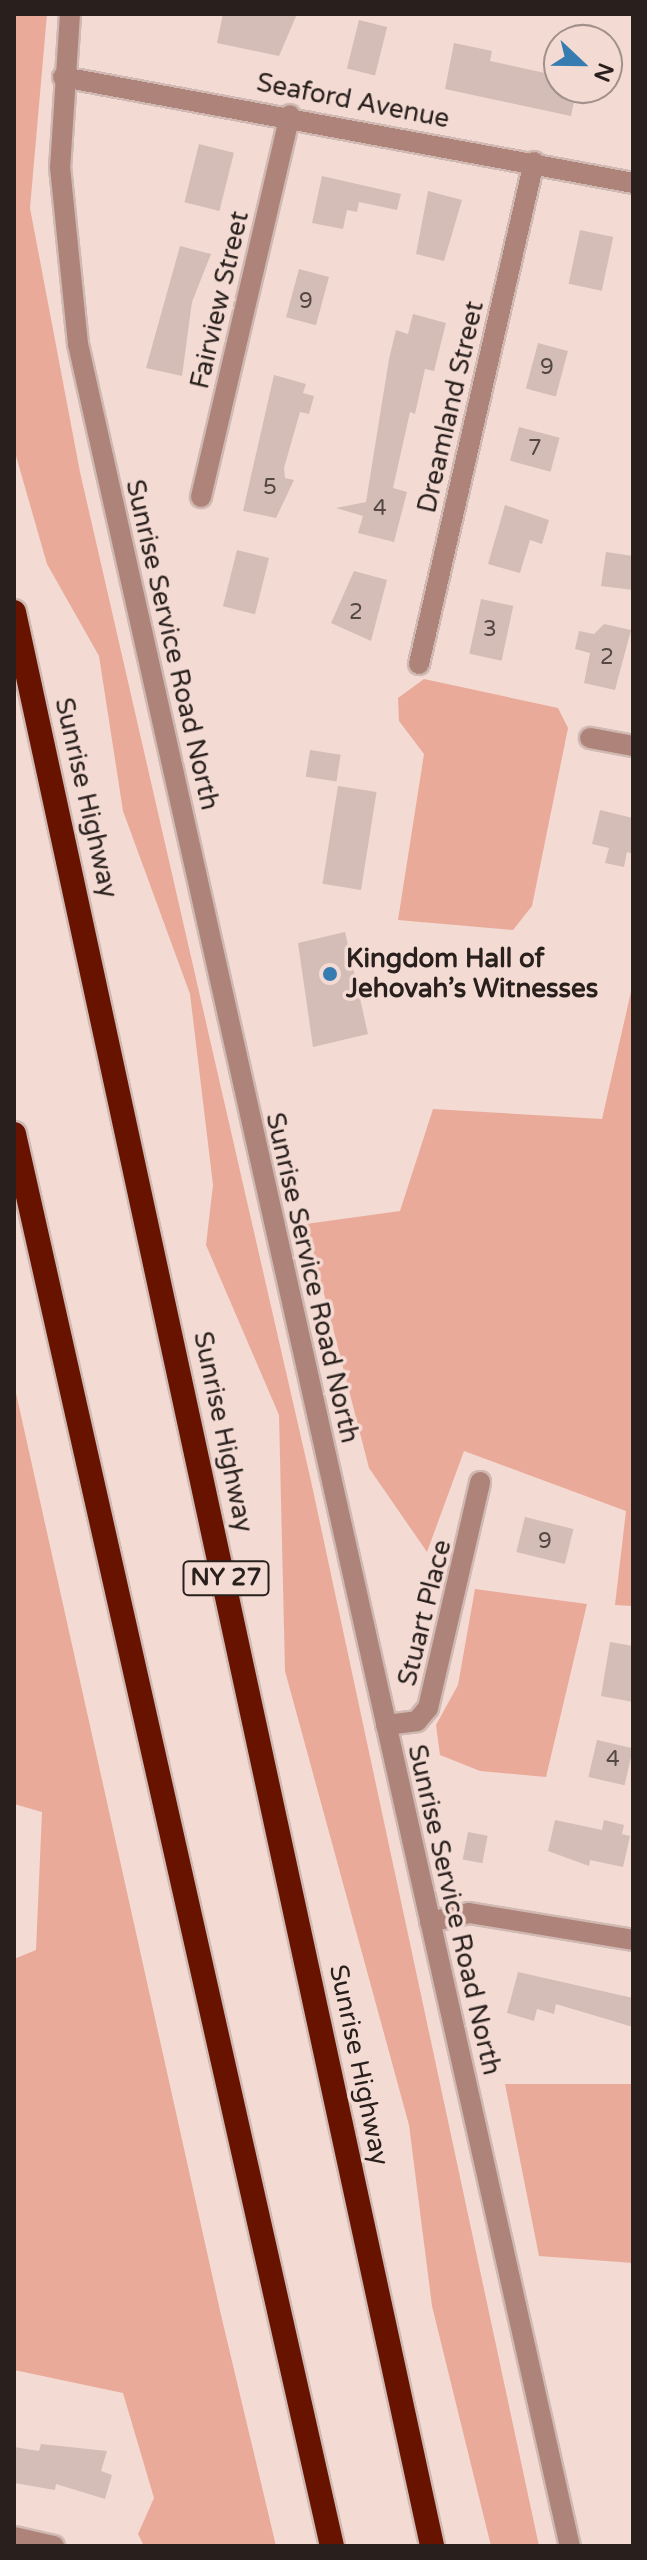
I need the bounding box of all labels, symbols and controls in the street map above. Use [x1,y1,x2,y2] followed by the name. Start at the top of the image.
[543,24,623,104] north arrow
[588,59,619,85] text: N
[254,67,452,135] street label: Seaford Avenue
[184,208,256,392] street label: Fairview Street
[299,289,313,315] house number: 9
[411,298,491,516] street label: Dreamland Street
[540,355,554,381] house number: 9
[528,436,542,462] house number: 7
[263,475,277,501] house number: 5
[119,477,225,813] street label: Sunrise Service Road North
[373,496,387,522] house number: 4
[349,600,363,626] house number: 2
[483,617,497,643] house number: 3
[600,645,614,671] house number: 2
[48,695,124,901] street label: Sunrise Highway
[346,943,598,1004] place label: Kingdom Hall of Jehovah’s Witnesses
[321,965,339,983] marker: Kingdom Hall of Jehovah’s Witnesses
[259,1110,365,1446] street label: Sunrise Service Road North
[186,1329,260,1535] street label: Sunrise Highway
[538,1529,552,1555] house number: 9
[392,1537,458,1689] street label: Stuart Place
[182,1558,270,1598] road number: NY 27
[401,1742,507,2078] street label: Sunrise Service Road North
[606,1747,620,1773] house number: 4
[322,1962,396,2168] street label: Sunrise Highway

